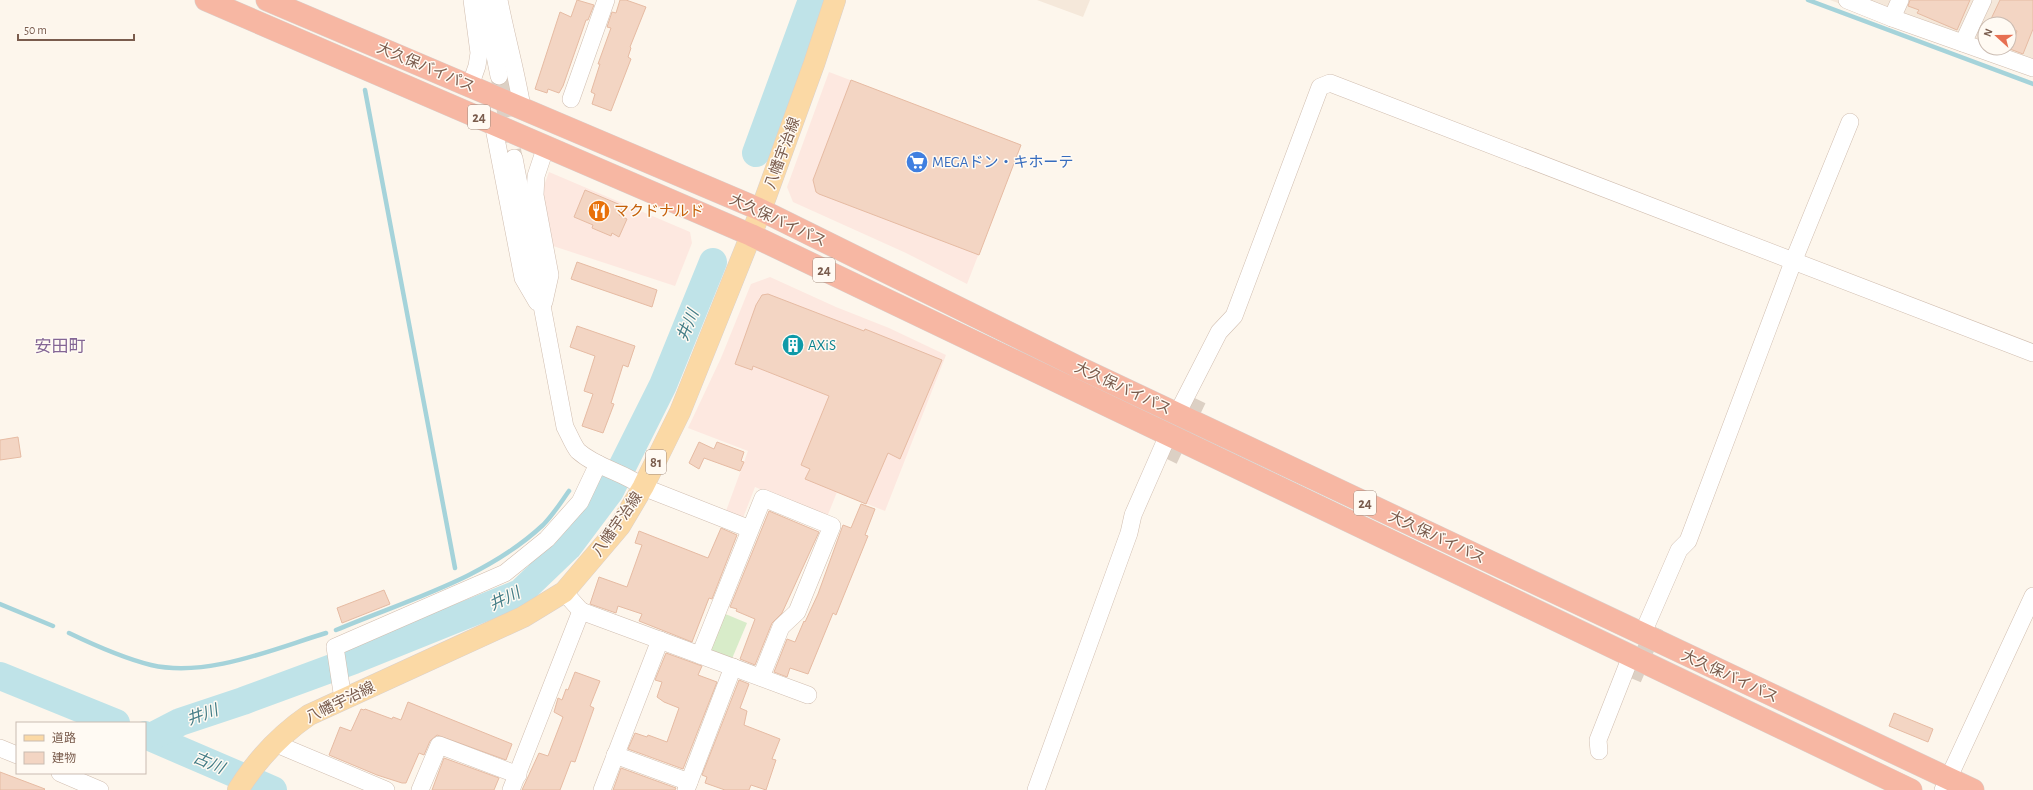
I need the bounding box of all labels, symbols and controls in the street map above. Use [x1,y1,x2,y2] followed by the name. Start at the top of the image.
[18,16,134,42] scale bar
[1977,16,2017,56] north arrow
[24,24,47,36] text: 50 m
[1982,27,1995,38] text: N
[375,39,477,95] street label: 大久保バイパス
[468,105,490,129] road number: 24
[762,115,802,191] street label: 八幡宇治線
[904,149,930,175] supermarket icon: MEGAドン・キホーテ
[932,155,1074,170] place label: MEGAドン・キホーテ
[727,191,829,249] street label: 大久保バイパス
[586,198,612,224] restaurant icon: マクドナルド
[614,203,704,219] place label: マクドナルド
[813,258,835,282] road number: 24
[674,305,702,343] water label: 井川
[780,332,806,358] building icon: AXiS
[35,338,86,355] district label: 安田町
[808,338,836,353] place label: AXiS
[1072,359,1174,417] street label: 大久保バイパス
[646,450,666,474] road number: 81
[589,489,645,559] street label: 八幡宇治線
[1354,491,1376,515] road number: 24
[1386,508,1488,566] street label: 大久保バイパス
[486,583,524,613] water label: 井川
[1679,647,1781,705] street label: 大久保バイパス
[303,678,377,726] street label: 八幡宇治線
[184,700,222,728] water label: 井川
[16,722,146,774] legend
[52,731,76,744] text: 道路
[191,748,229,777] water label: 古川
[52,751,76,764] text: 建物

